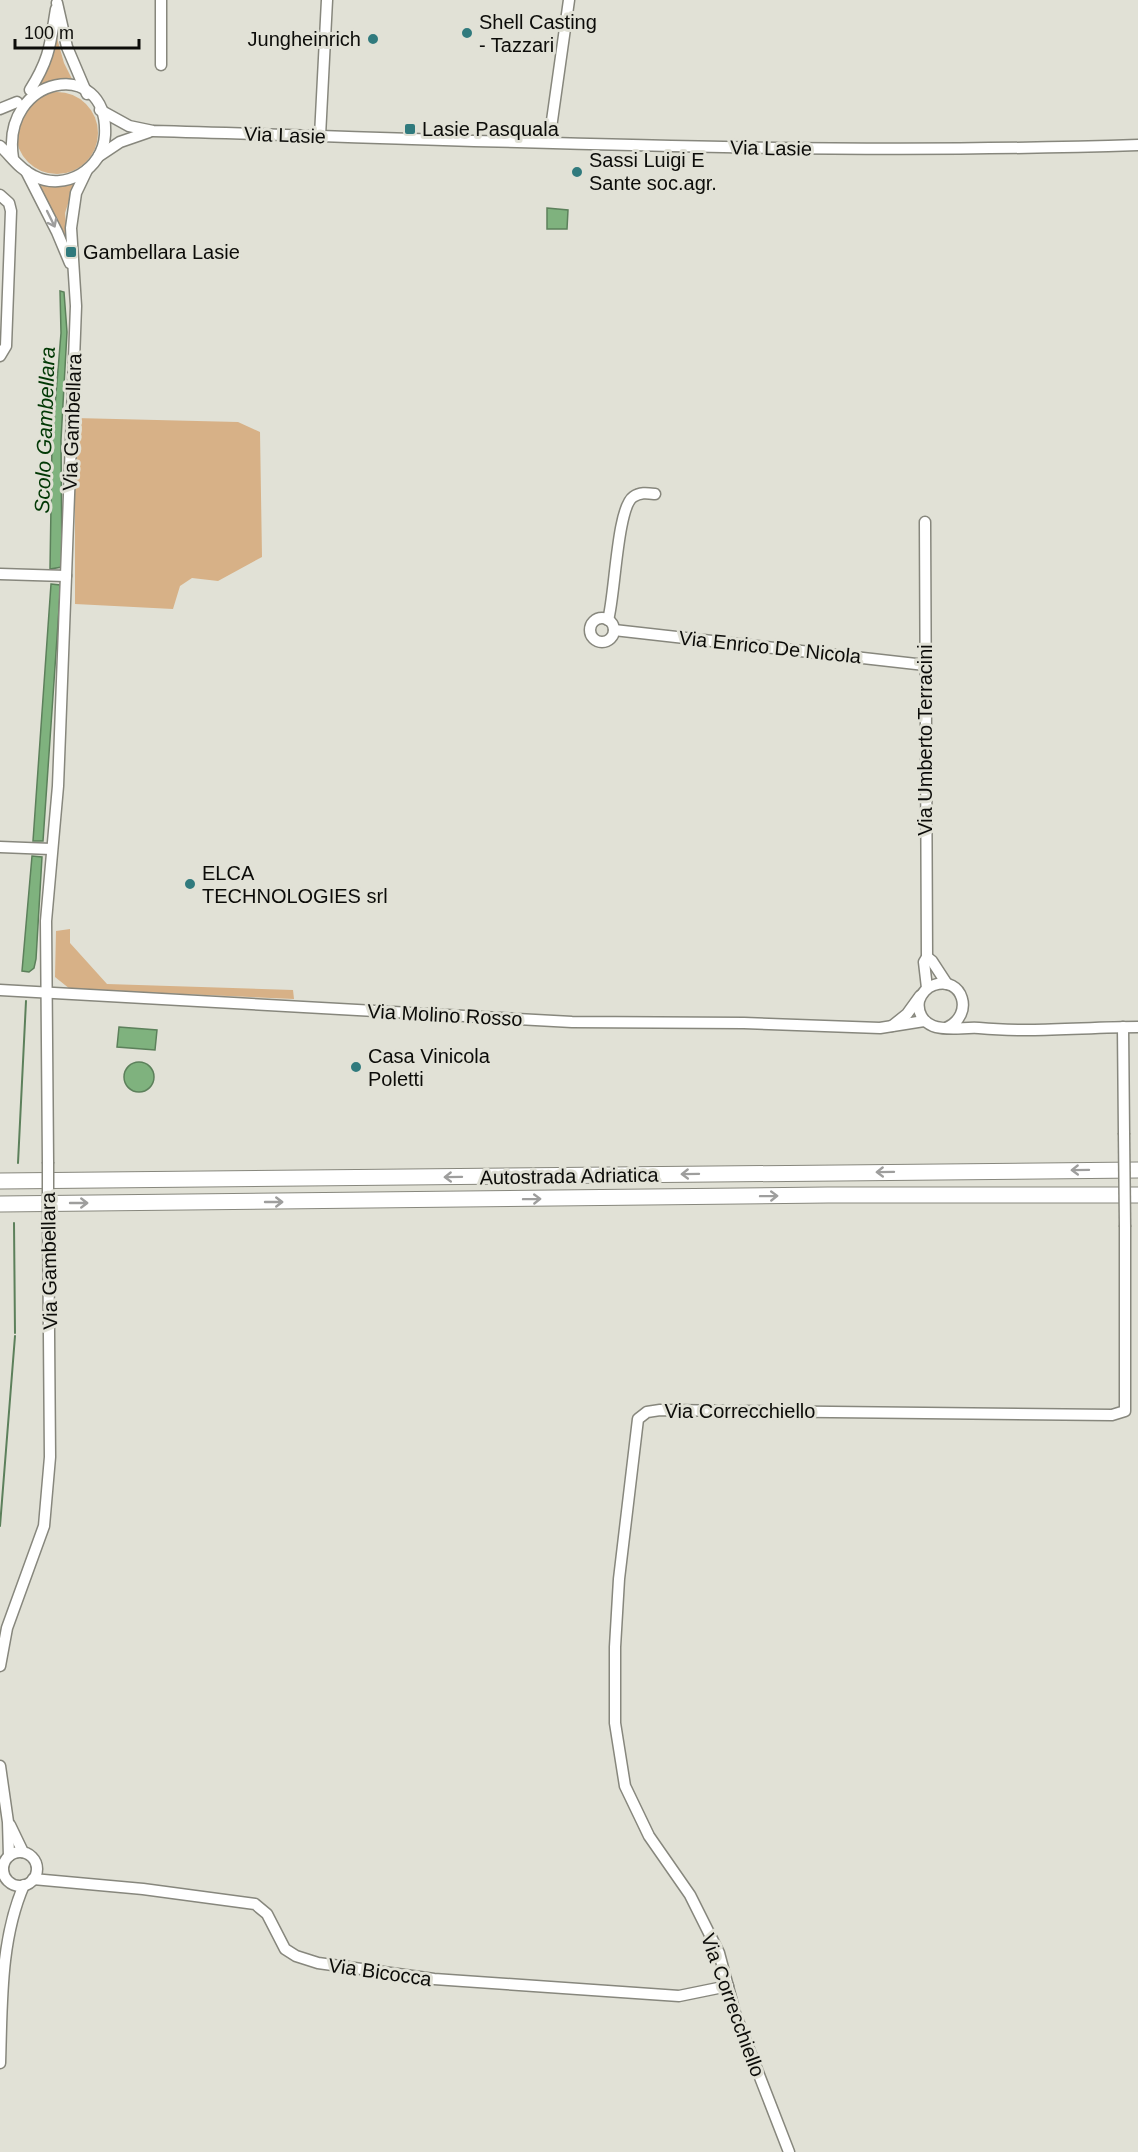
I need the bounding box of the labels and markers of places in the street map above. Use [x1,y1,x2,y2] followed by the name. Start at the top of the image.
[479,11,597,56] place label: Shell Casting - Tazzari
[460,26,474,40] marker: Shell Casting - Tazzari
[248,28,361,50] place label: Jungheinrich
[366,32,380,46] marker: Jungheinrich
[422,118,560,140] place label: Lasie Pasquala
[403,122,417,136] marker: Lasie Pasquala
[589,149,717,194] place label: Sassi Luigi E Sante soc.agr.
[570,165,584,179] marker: Sassi Luigi E Sante soc.agr.
[83,241,240,263] place label: Gambellara Lasie
[64,245,78,259] marker: Gambellara Lasie
[202,862,388,907] place label: ELCA TECHNOLOGIES srl
[183,877,197,891] marker: ELCA TECHNOLOGIES srl
[368,1045,491,1090] place label: Casa Vinicola Poletti
[349,1060,363,1074] marker: Casa Vinicola Poletti

